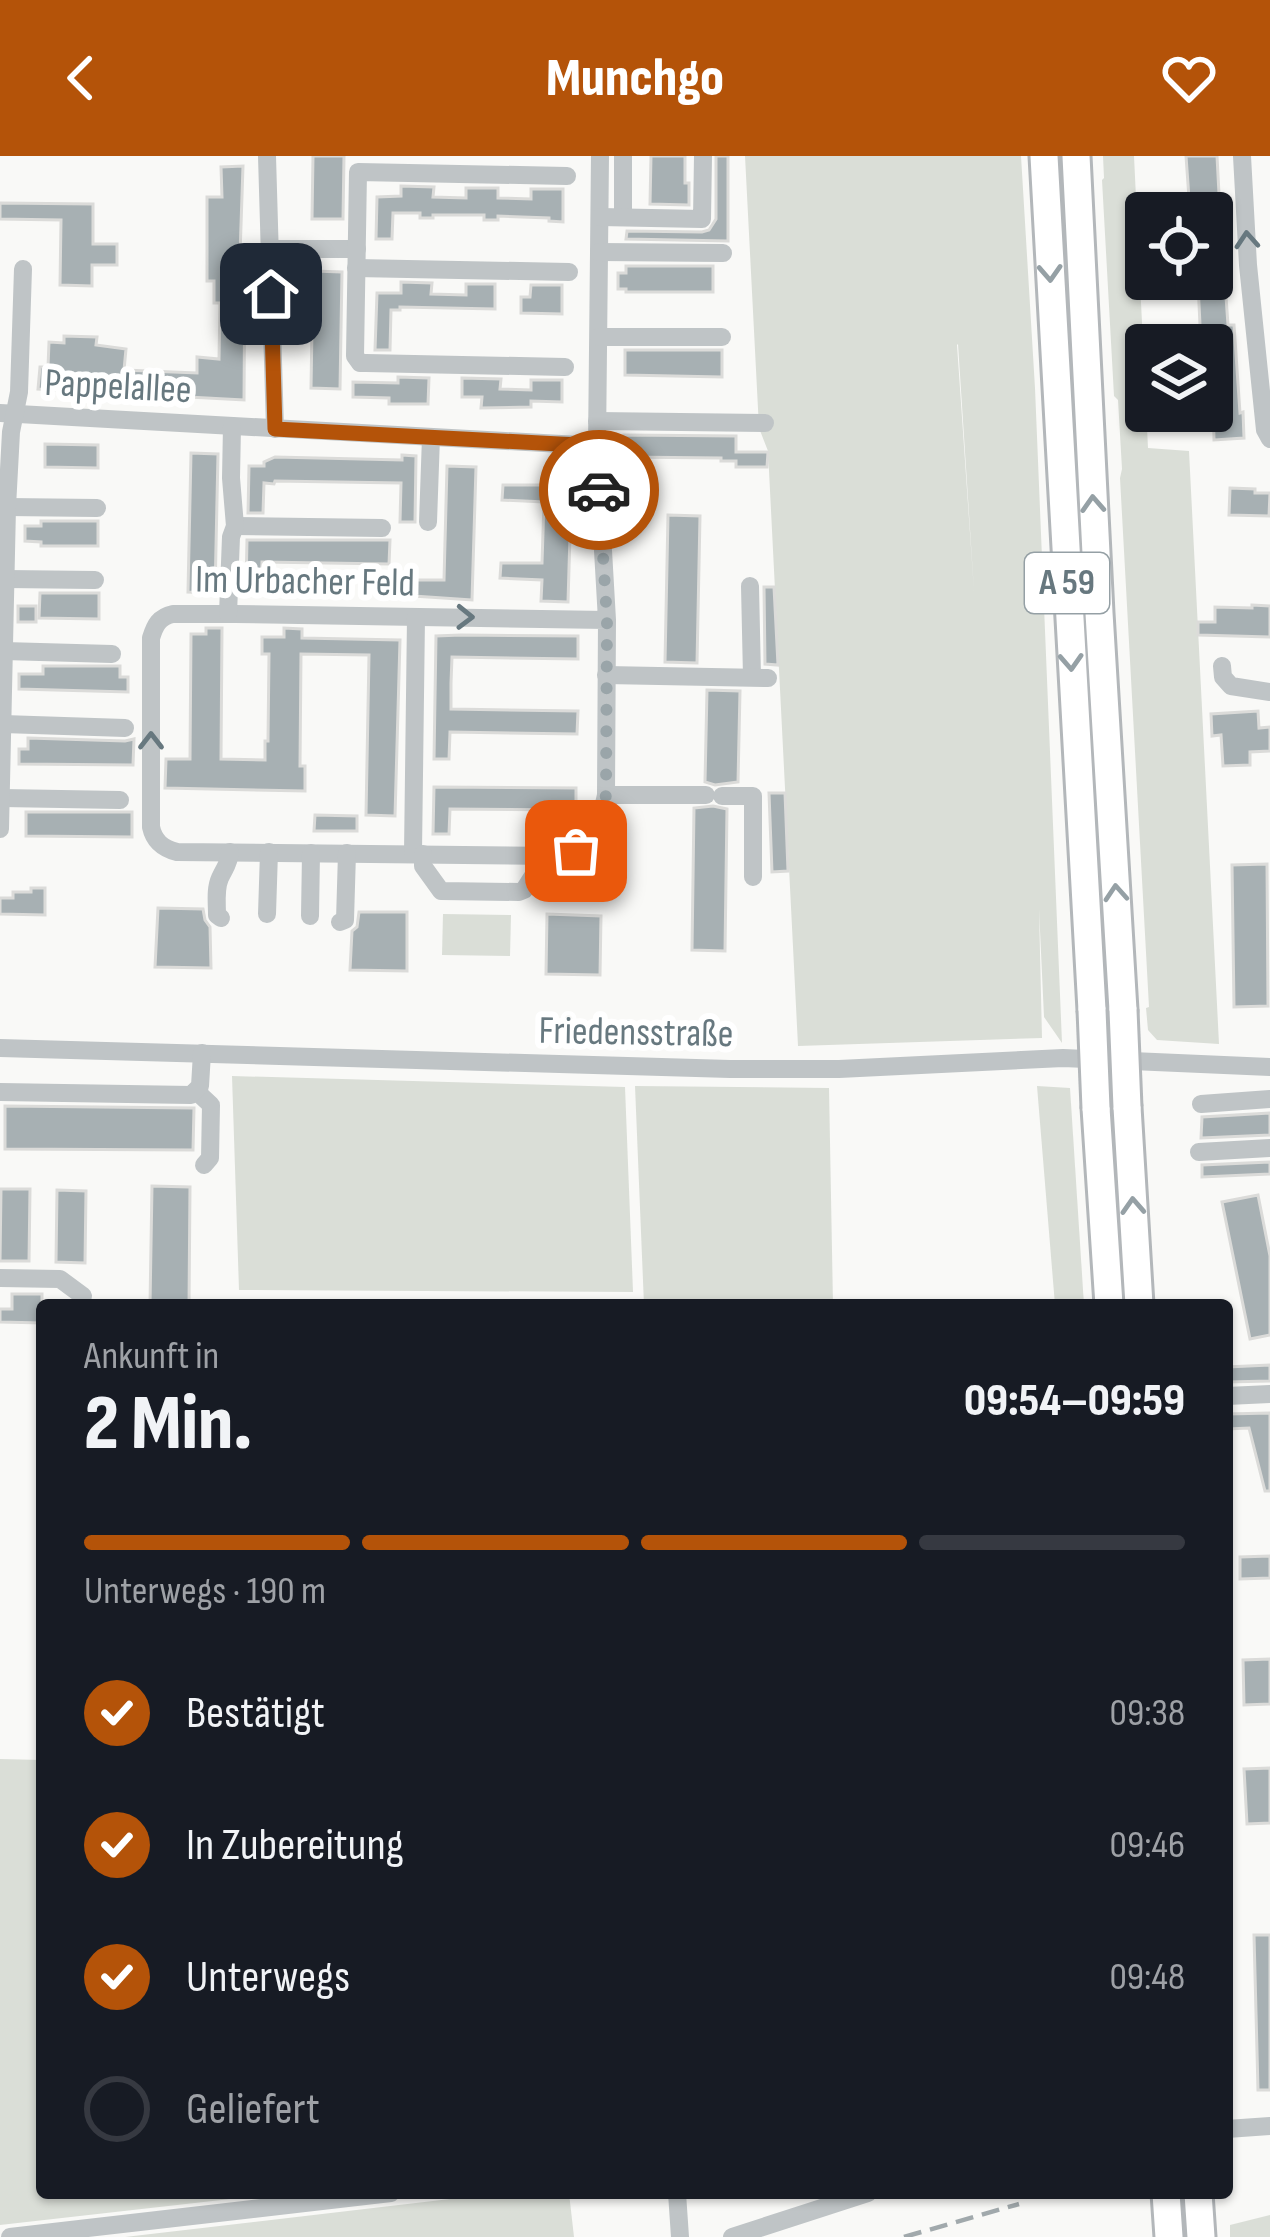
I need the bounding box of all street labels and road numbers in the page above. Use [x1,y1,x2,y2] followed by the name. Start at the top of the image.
[43,360,193,414] street label: Pappelallee
[1025,553,1109,613] road number: A 59
[195,557,415,607] street label: Im Urbacher Feld
[538,1008,734,1058] street label: Friedensstraße

